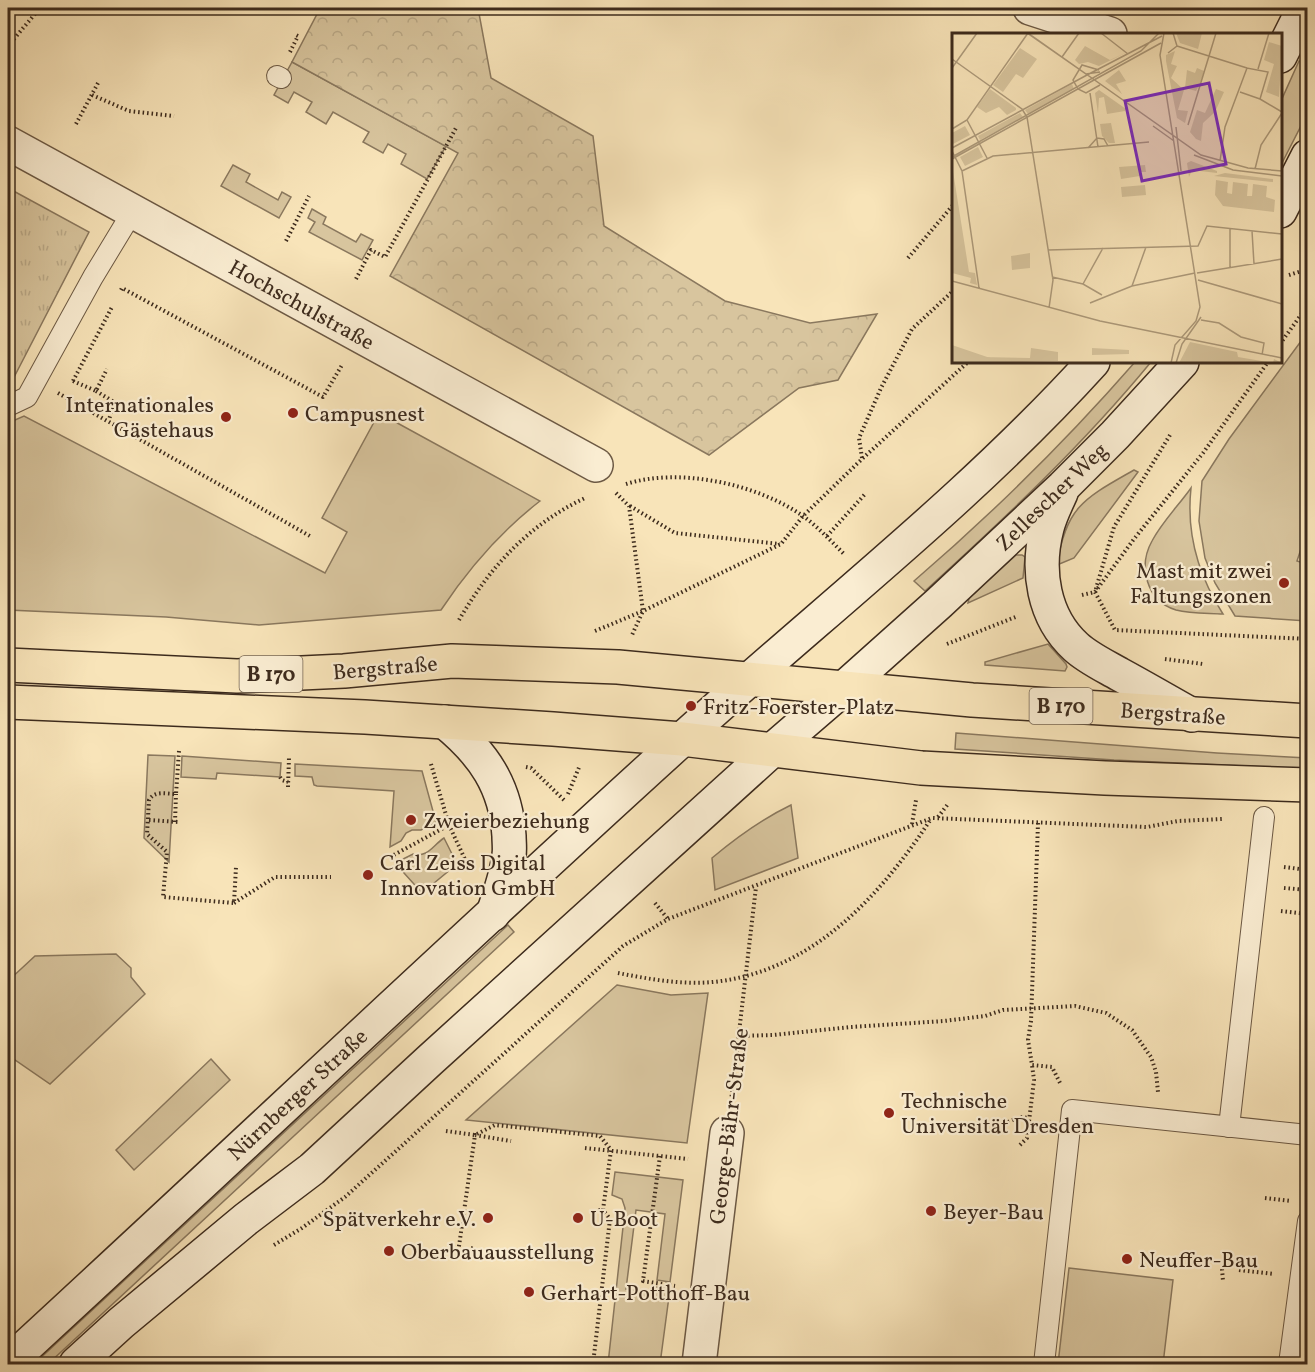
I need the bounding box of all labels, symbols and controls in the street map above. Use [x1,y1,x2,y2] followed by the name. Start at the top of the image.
[952,33,1282,363] inset map
[222,253,379,359] street label: Hochschulstraße
[66,391,214,447] place label: Internationales Gästehaus
[305,400,425,431] place label: Campusnest
[286,406,300,420] marker: Campusnest
[219,410,233,424] marker: Internationales Gästehaus
[990,436,1116,559] street label: Zellescher Weg
[1130,557,1272,613] place label: Mast mit zwei Faltungszonen
[1277,576,1291,590] marker: Mast mit zwei Faltungszonen
[331,649,439,690] street label: Bergstraße
[240,656,302,692] road number: B 170
[1030,688,1092,724] road number: B 170
[703,693,894,724] place label: Fritz-Foerster-Platz
[1119,696,1227,735] street label: Bergstraße
[684,699,698,713] marker: Fritz-Foerster-Platz
[423,807,590,838] place label: Zweierbeziehung
[404,813,418,827] marker: Zweierbeziehung
[380,849,556,905] place label: Carl Zeiss Digital Innovation GmbH
[361,868,375,882] marker: Carl Zeiss Digital Innovation GmbH
[222,1023,376,1169] street label: Nürnberger Straße
[703,1026,758,1226] street label: George-Bähr-Straße
[901,1087,1094,1143] place label: Technische Universität Dresden
[882,1106,896,1120] marker: Technische Universität Dresden
[943,1198,1044,1229] place label: Beyer-Bau
[924,1204,938,1218] marker: Beyer-Bau
[322,1205,476,1236] place label: Spätverkehr e.V.
[590,1205,659,1236] place label: U-Boot
[481,1211,495,1225] marker: Spätverkehr e.V.
[571,1211,585,1225] marker: U-Boot
[401,1238,594,1269] place label: Oberbauausstellung
[382,1244,396,1258] marker: Oberbauausstellung
[1139,1246,1258,1277] place label: Neuffer-Bau
[1120,1252,1134,1266] marker: Neuffer-Bau
[541,1279,750,1310] place label: Gerhart-Potthoff-Bau
[522,1285,536,1299] marker: Gerhart-Potthoff-Bau

